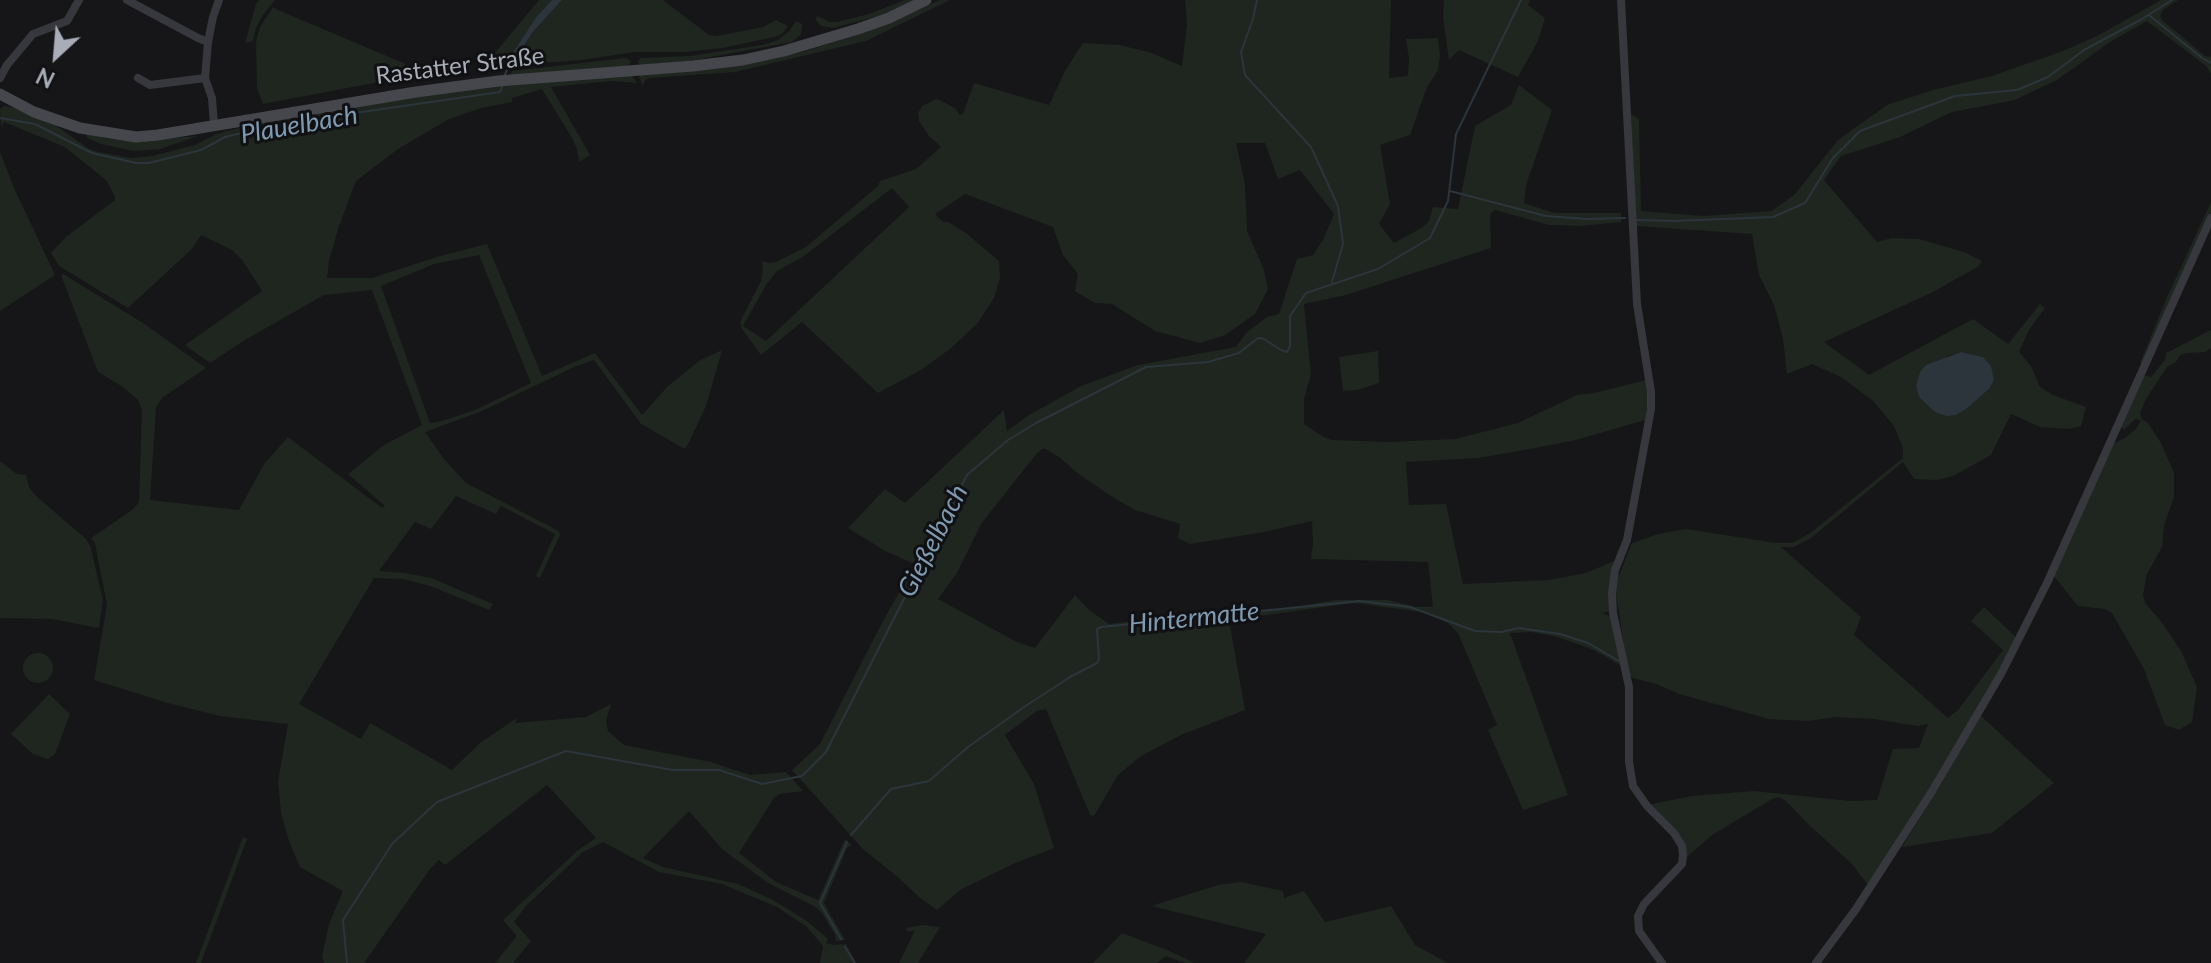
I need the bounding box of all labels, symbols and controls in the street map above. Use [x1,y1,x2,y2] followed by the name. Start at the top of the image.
[16,16,96,96] north arrow
[374,41,546,91] street label: Rastatter Straße
[32,62,59,94] text: N
[238,99,360,151] water label: Plauelbach
[891,480,975,602] water label: Gießelbach
[1127,596,1261,640] water label: Hintermatte

